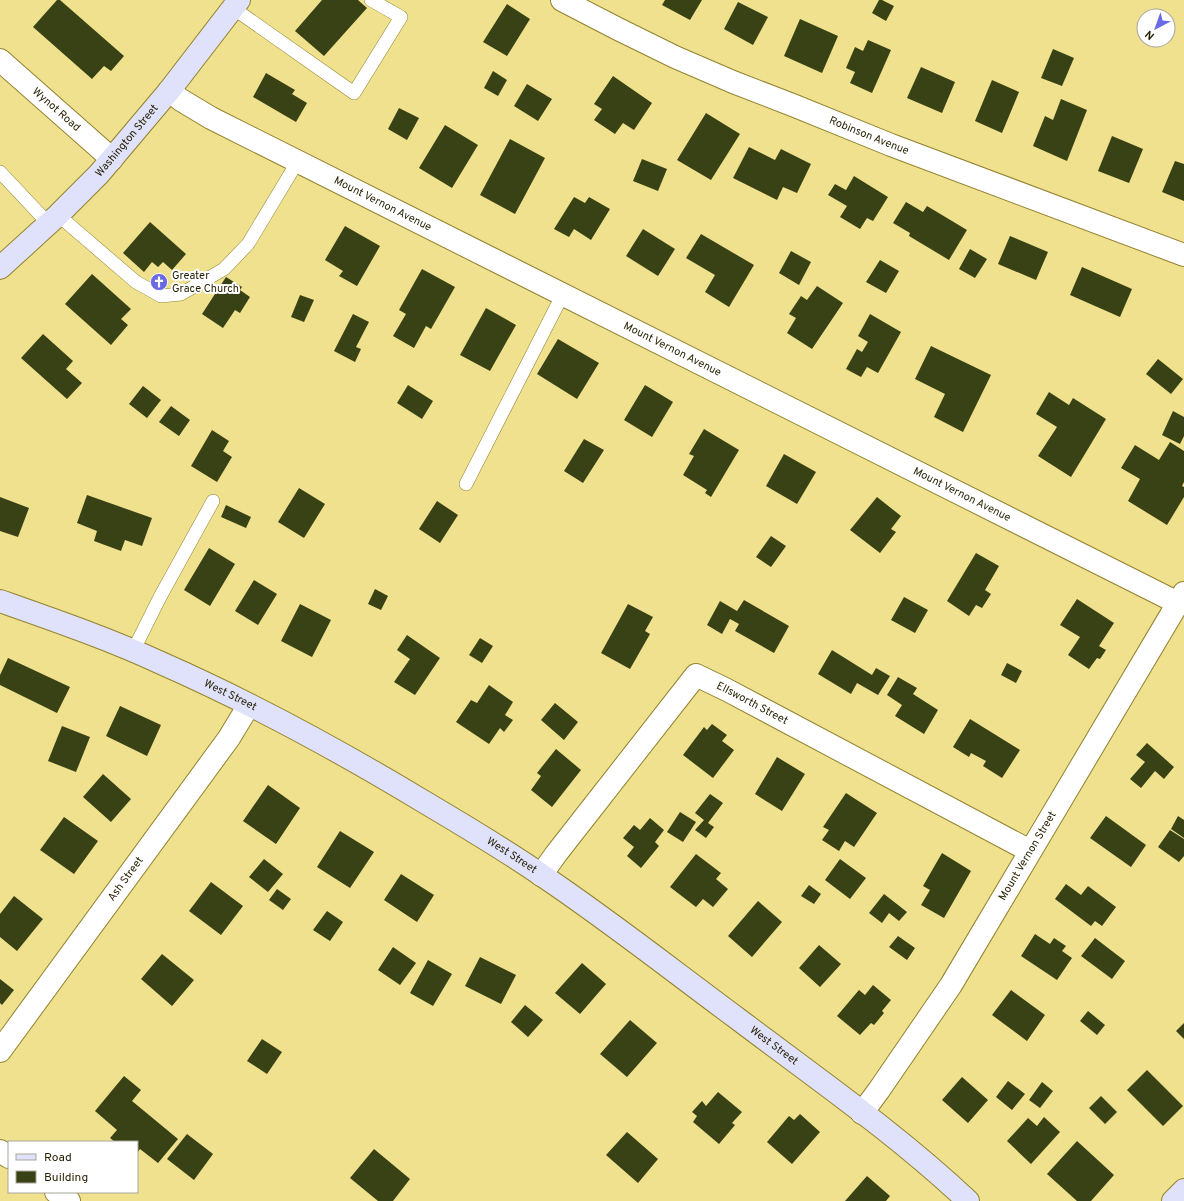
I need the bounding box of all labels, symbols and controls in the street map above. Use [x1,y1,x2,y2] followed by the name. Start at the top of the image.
[1136,8,1176,48] north arrow
[1143,27,1158,43] text: N
[29,85,83,135] street label: Wynot Road
[92,102,162,180] street label: Washington Street
[827,114,911,158] street label: Robinson Avenue
[331,174,434,235] street label: Mount Vernon Avenue
[172,269,239,296] place label: Greater Grace Church
[149,272,169,292] church icon: Greater Grace Church
[621,319,724,380] street label: Mount Vernon Avenue
[911,464,1013,525] street label: Mount Vernon Avenue
[202,677,259,714] street label: West Street
[714,679,790,728] street label: Ellsworth Street
[996,809,1060,903] street label: Mount Vernon Street
[484,834,540,877] street label: West Street
[105,854,147,904] street label: Ash Street
[747,1023,801,1068] street label: West Street
[8,1141,138,1193] legend
[44,1150,72,1166] text: Road
[44,1170,88,1186] text: Building

